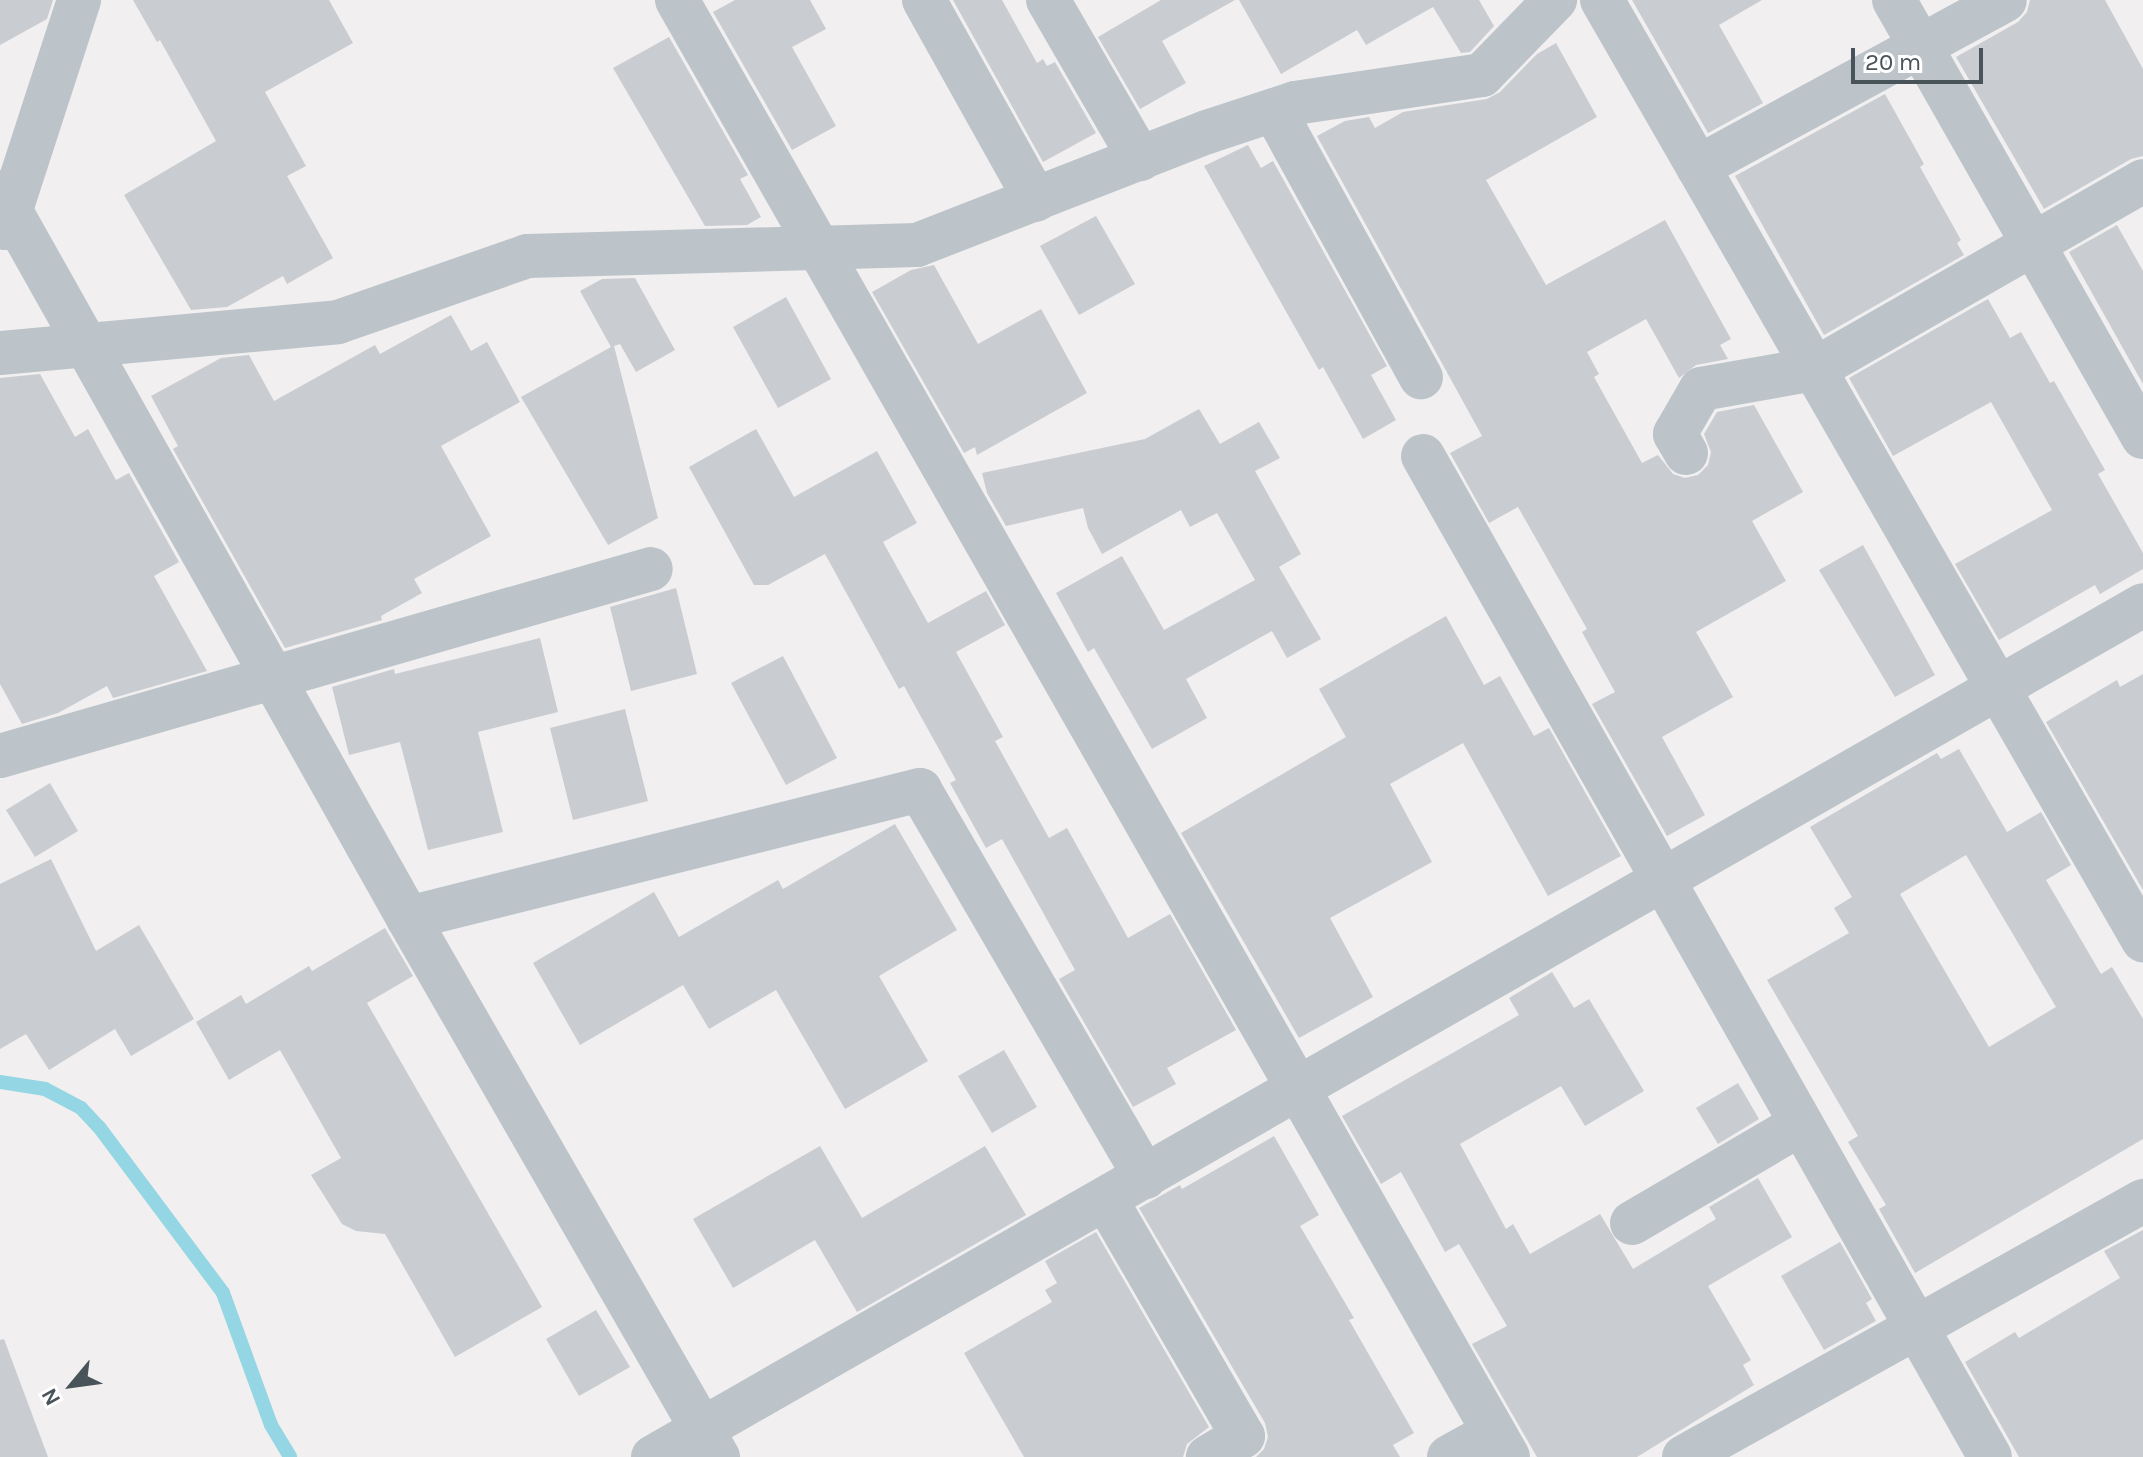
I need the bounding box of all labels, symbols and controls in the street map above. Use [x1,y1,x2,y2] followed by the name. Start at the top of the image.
[1855,32,1987,82] scale bar
[1865,48,1921,76] text: 20 m
[32,1345,112,1425] north arrow
[36,1383,66,1410] text: N

